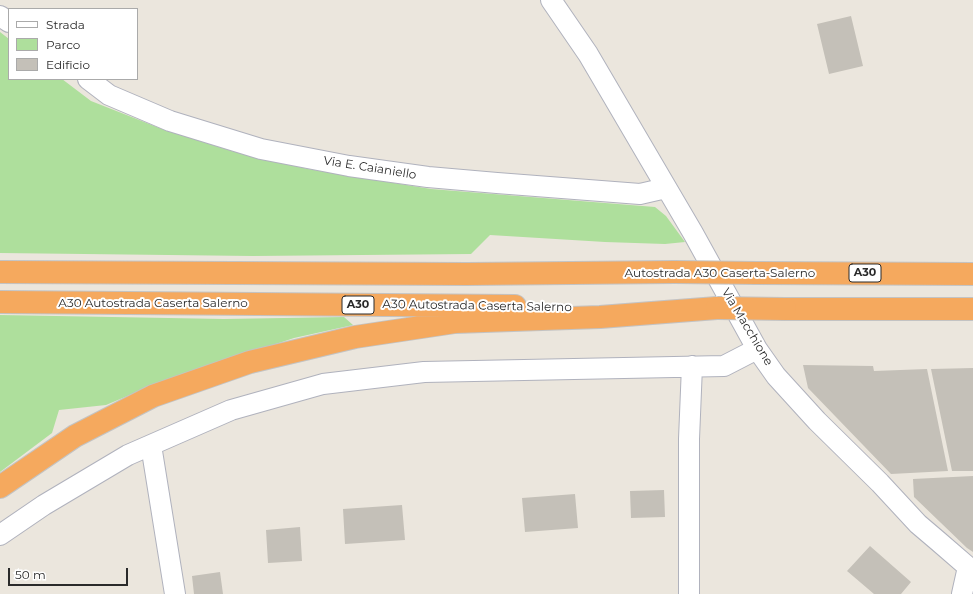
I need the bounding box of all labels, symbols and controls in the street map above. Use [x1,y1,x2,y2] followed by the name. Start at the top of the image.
[8,8,138,80] legend
[46,17,85,32] text: Strada
[46,37,80,52] text: Parco
[46,57,90,72] text: Edificio
[323,154,417,182] street label: Via E. Caianiello
[849,264,881,282] road number: A30
[625,266,815,280] street label: Autostrada A30 Caserta-Salerno
[718,286,776,368] street label: Via Macchione
[58,296,248,310] street label: A30 Autostrada Caserta Salerno
[342,296,374,314] road number: A30
[382,297,572,315] street label: A30 Autostrada Caserta Salerno
[10,560,130,586] scale bar
[15,567,46,582] text: 50 m

